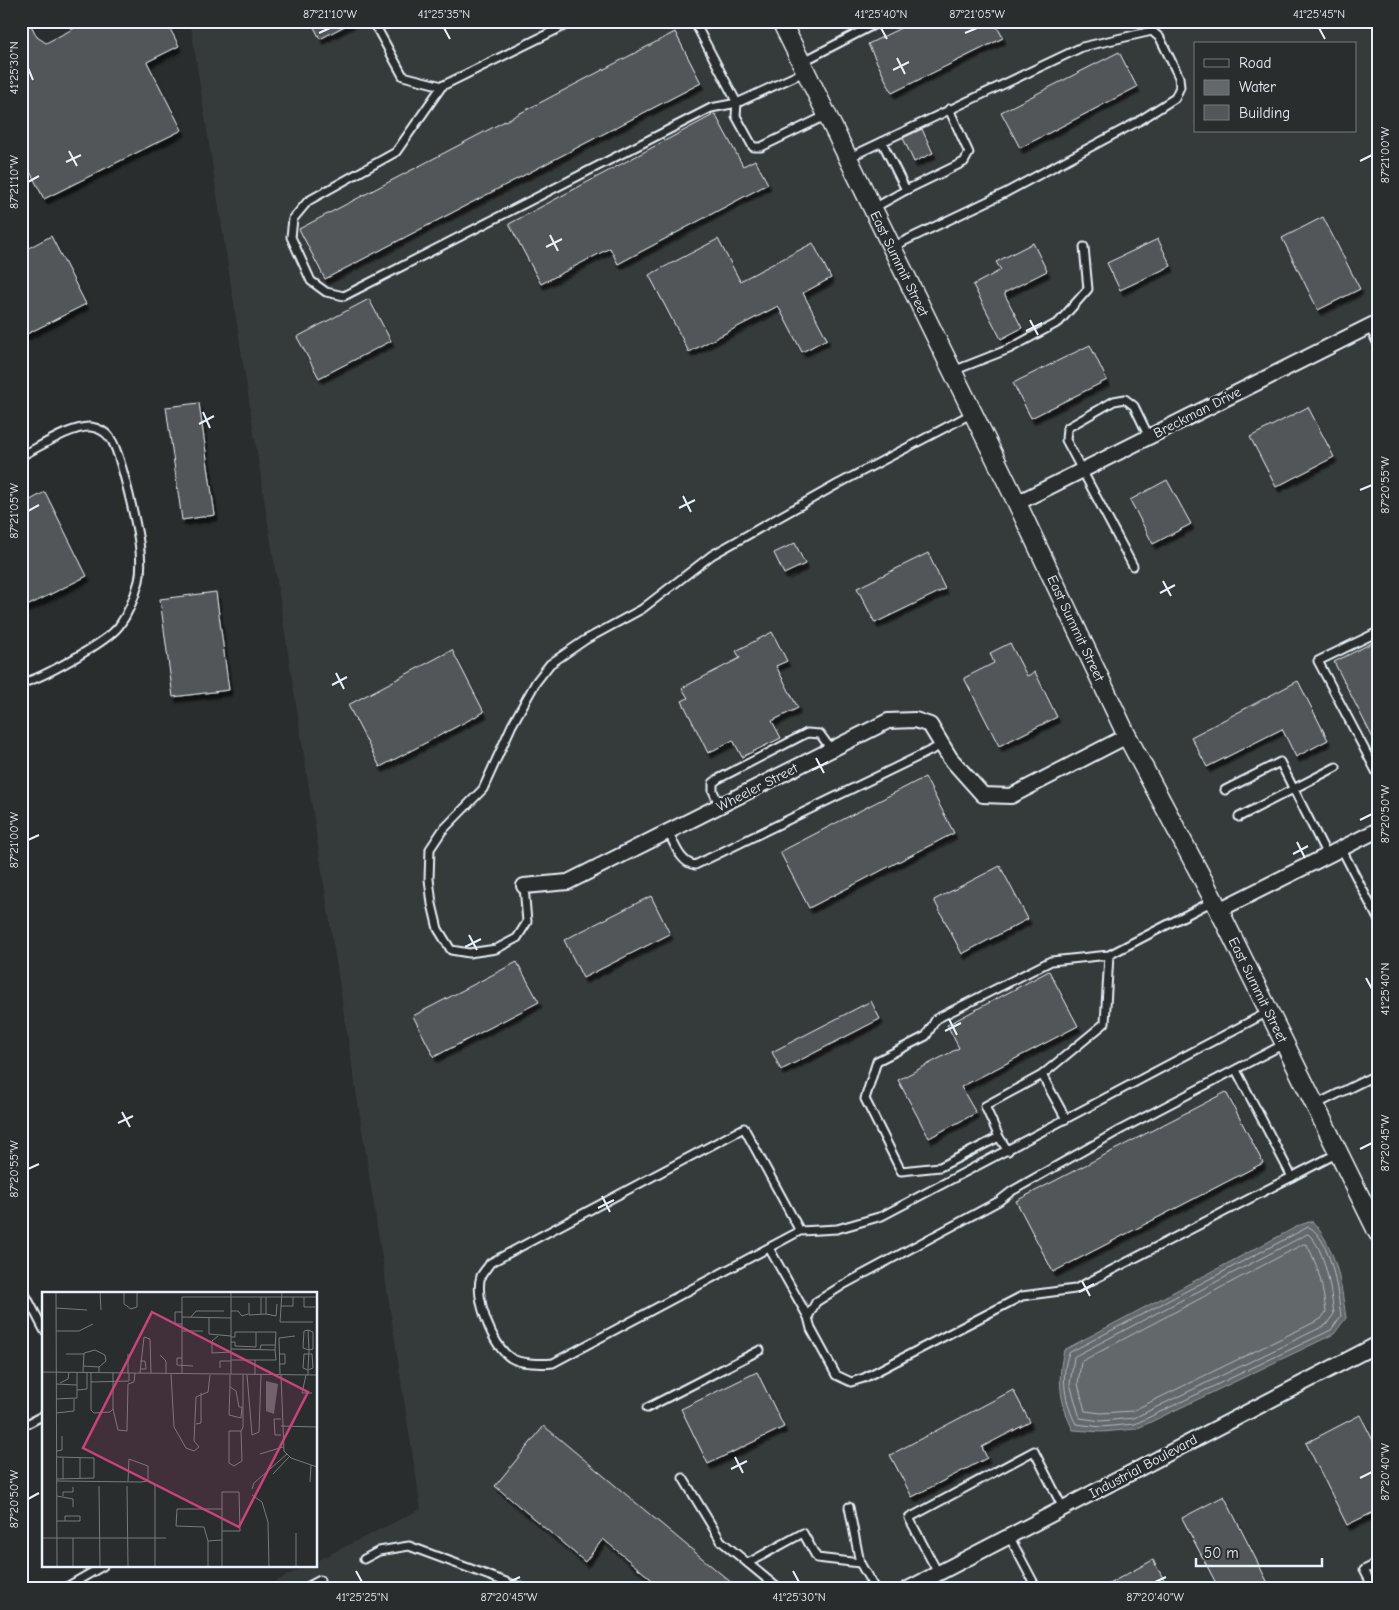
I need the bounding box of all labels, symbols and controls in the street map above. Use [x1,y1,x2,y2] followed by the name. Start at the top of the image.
[303,7,358,21] text: 87°21'10"W
[418,7,470,21] text: 41°25'35"N
[855,7,907,21] text: 41°25'40"N
[949,7,1005,21] text: 87°21'05"W
[1293,7,1345,21] text: 41°25'45"N
[7,41,21,95] text: 41°25'30"N
[1194,42,1356,132] legend
[1239,54,1271,72] text: Road
[1239,78,1276,96] text: Water
[1239,104,1290,122] text: Building
[1378,126,1392,183] text: 87°21'00"W
[7,154,21,209] text: 87°21'10"W
[866,208,933,320] street label: East Summit Street
[1151,383,1244,442] street label: Breckman Drive
[1378,456,1392,514] text: 87°20'55"W
[7,483,21,539] text: 87°21'05"W
[1043,573,1108,685] street label: East Summit Street
[714,759,802,815] street label: Wheeler Street
[1378,784,1392,843] text: 87°20'50"W
[7,811,21,868] text: 87°21'00"W
[1225,934,1291,1046] street label: East Summit Street
[1378,963,1392,1015] text: 41°25'40"N
[1378,1114,1392,1171] text: 87°20'45"W
[7,1140,21,1198] text: 87°20'55"W
[42,1292,318,1568] inset map
[1086,1431,1200,1502] street label: Industrial Boulevard
[1378,1443,1392,1501] text: 87°20'40"W
[7,1469,21,1528] text: 87°20'50"W
[1196,1535,1323,1567] scale bar
[1204,1544,1239,1562] text: 50 m
[336,1590,388,1604] text: 41°25'25"N
[481,1590,538,1604] text: 87°20'45"W
[772,1590,826,1604] text: 41°25'30"N
[1126,1590,1184,1604] text: 87°20'40"W

